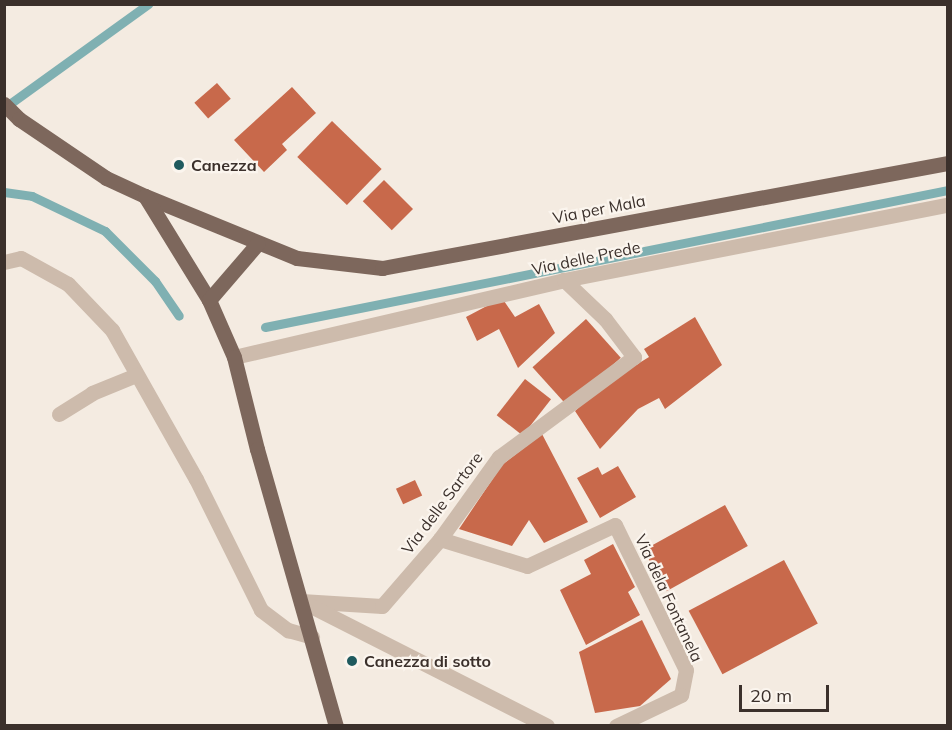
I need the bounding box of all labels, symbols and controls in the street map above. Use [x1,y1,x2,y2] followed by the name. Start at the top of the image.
[191,155,257,175] place label: Canezza
[172,158,186,172] marker: Canezza
[551,191,647,227] street label: Via per Mala
[530,237,642,279] street label: Via delle Prede
[397,448,487,558] street label: Via delle Sartore
[631,531,707,665] street label: Via dela Fontanela
[364,651,491,671] place label: Canezza di sotto
[345,654,359,668] marker: Canezza di sotto
[742,673,832,711] scale bar
[750,684,792,707] text: 20 m

